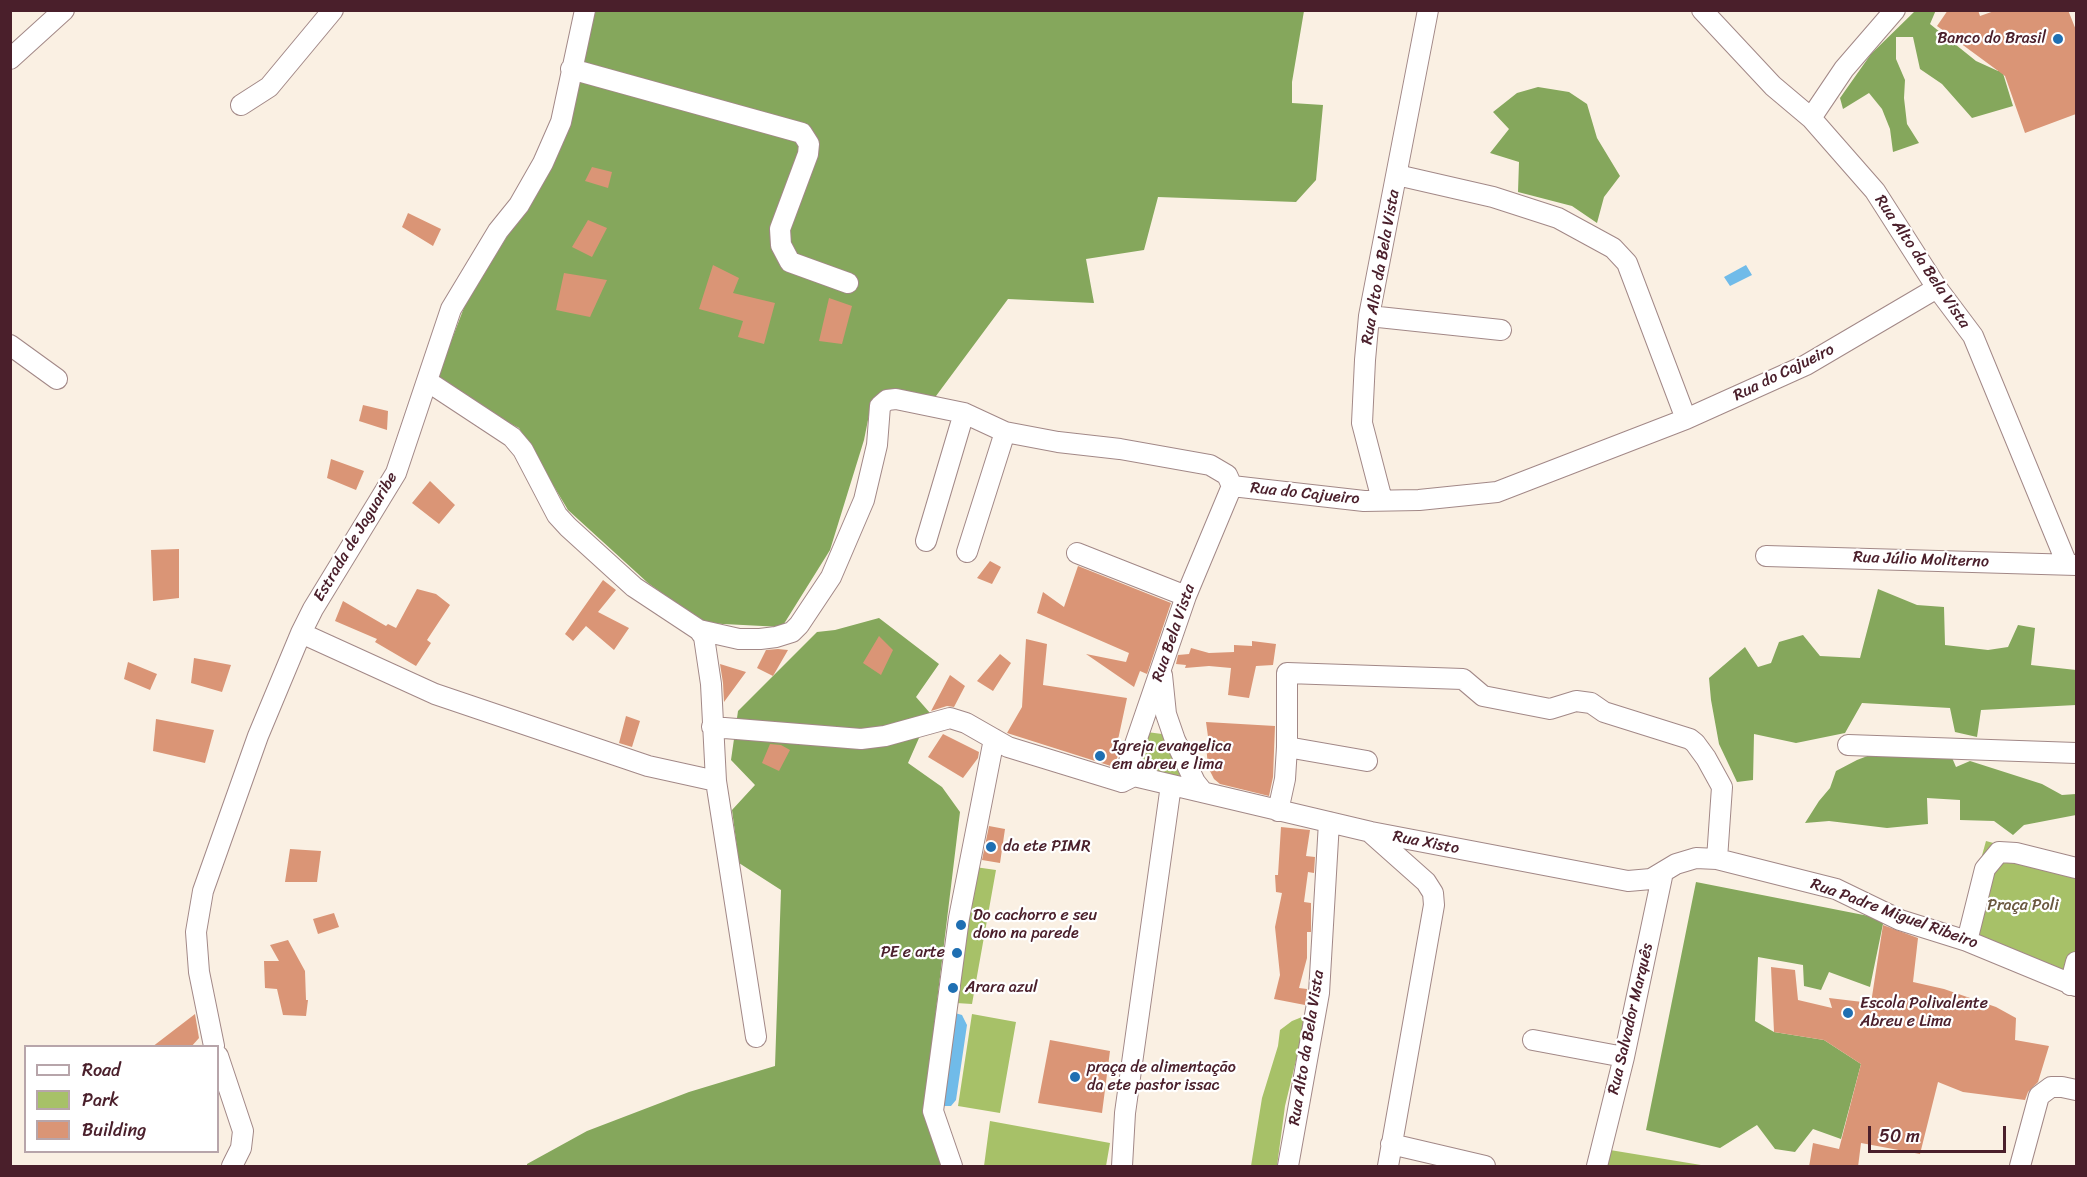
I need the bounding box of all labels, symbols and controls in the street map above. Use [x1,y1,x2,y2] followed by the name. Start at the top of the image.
[1937,29,2046,49] place label: Banco do Brasil
[2051,32,2065,46] marker: Banco do Brasil
[1358,188,1404,346] street label: Rua Alto da Bela Vista
[1870,192,1974,332] street label: Rua Alto da Bela Vista
[1730,340,1838,406] street label: Rua do Cajueiro
[310,469,402,605] street label: Estrada de Jaguaribe
[1249,479,1361,509] street label: Rua do Cajueiro
[1853,548,1989,572] street label: Rua Júlio Moliterno
[1148,582,1200,684] street label: Rua Bela Vista
[1112,737,1231,775] place label: Igreja evangelica em abreu e lima
[1093,749,1107,763] marker: Igreja evangelica em abreu e lima
[1391,827,1461,859] street label: Rua Xisto
[1003,837,1090,857] place label: da ete PIMR
[984,840,998,854] marker: da ete PIMR
[1808,875,1980,953] street label: Rua Padre Miguel Ribeiro
[1987,896,2059,916] park label: Praça Poli
[973,906,1097,944] place label: Do cachorro e seu dono na parede
[954,918,968,932] marker: Do cachorro e seu dono na parede
[1604,942,1658,1096] street label: Rua Salvador Marquês
[881,943,945,963] place label: PE e arte
[950,946,964,960] marker: PE e arte
[1285,969,1329,1127] street label: Rua Alto da Bela Vista
[965,978,1038,998] place label: Arara azul
[946,981,960,995] marker: Arara azul
[1860,994,1988,1032] place label: Escola Polivalente Abreu e Lima
[1841,1006,1855,1020] marker: Escola Polivalente Abreu e Lima
[24,1045,219,1153] legend
[82,1054,121,1086] text: Road
[1087,1058,1236,1096] place label: praça de alimentação da ete pastor issac
[1068,1070,1082,1084] marker: praça de alimentação da ete pastor issac
[82,1084,119,1116] text: Park
[82,1114,146,1146] text: Building
[1871,1114,2009,1152] scale bar
[1879,1120,1920,1152] text: 50 m

